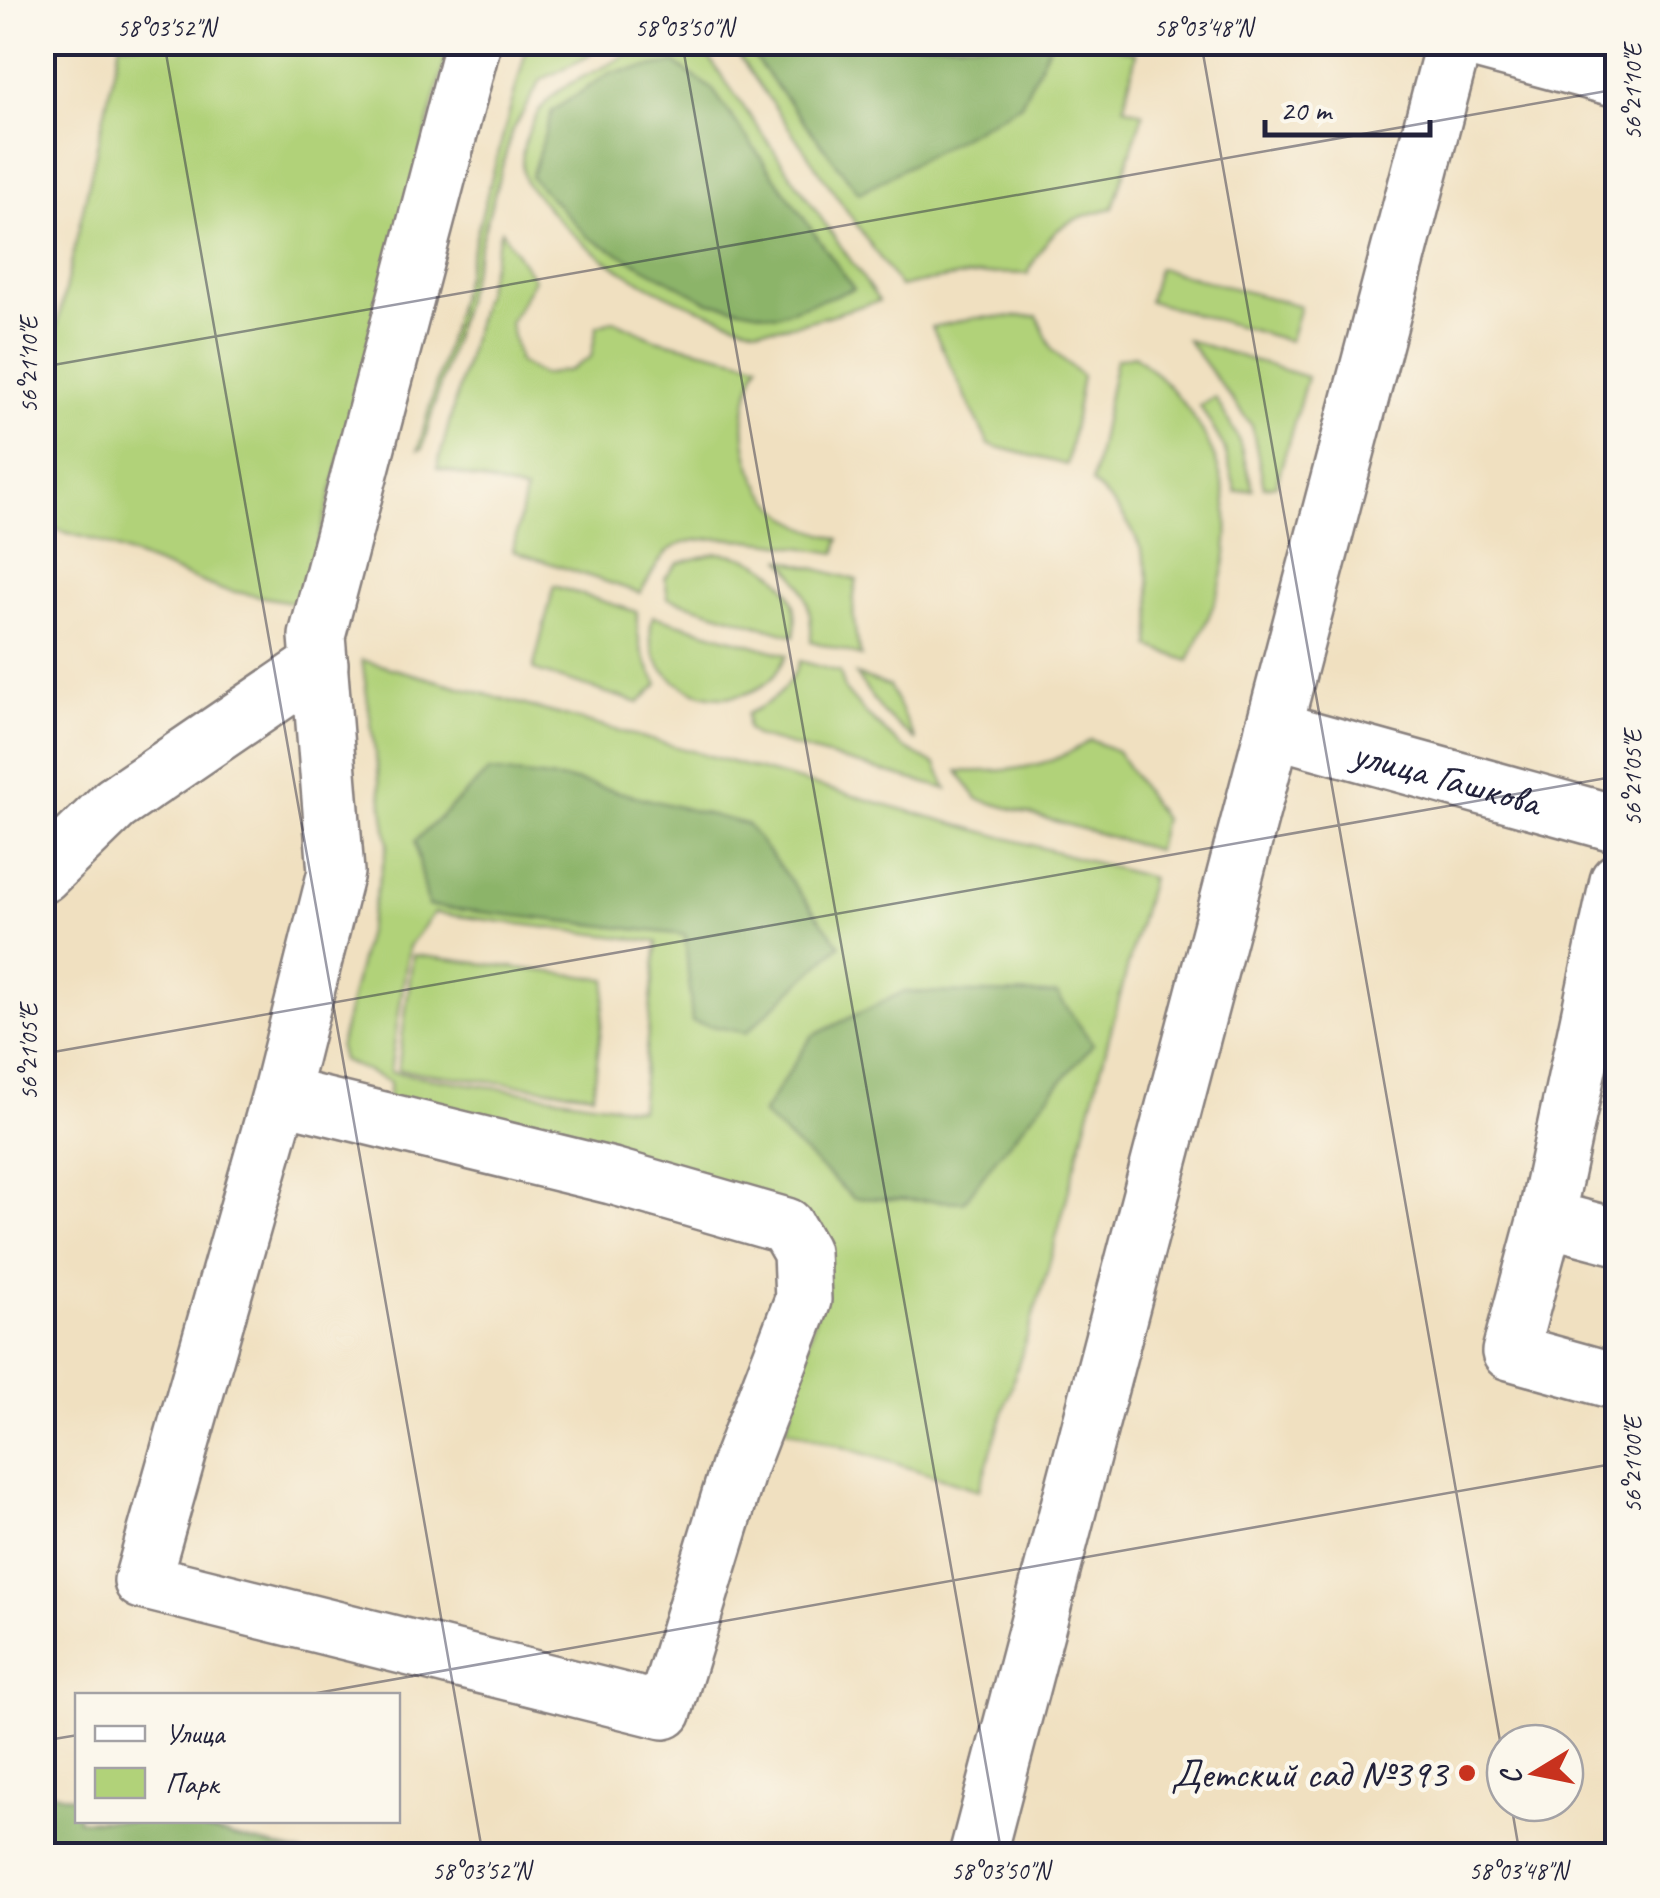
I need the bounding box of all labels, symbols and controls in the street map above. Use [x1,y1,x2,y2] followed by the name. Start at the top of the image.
[117,12,219,44] text: 58°03'52"N
[635,12,737,44] text: 58°03'50"N
[1154,12,1256,44] text: 58°03'48"N
[1617,41,1649,140] text: 56°21'10"E
[1265,75,1430,137] scale bar
[1280,91,1333,129] text: 20 m
[13,314,45,413] text: 56°21'10"E
[1617,727,1649,826] text: 56°21'05"E
[1345,728,1549,828] street label: улица Гашкова
[13,1001,45,1100] text: 56°21'05"E
[1617,1414,1649,1513] text: 56°21'00"E
[75,1693,400,1823] legend
[165,1714,226,1752] text: Улица
[1485,1723,1585,1823] north arrow
[1171,1749,1450,1799] place label: Детский сад №393
[1456,1762,1478,1784] marker: Детский сад №393
[165,1764,221,1802] text: Парк
[1492,1764,1529,1787] text: С
[432,1855,534,1887] text: 58°03'52"N
[951,1855,1053,1887] text: 58°03'50"N
[1469,1855,1571,1887] text: 58°03'48"N

